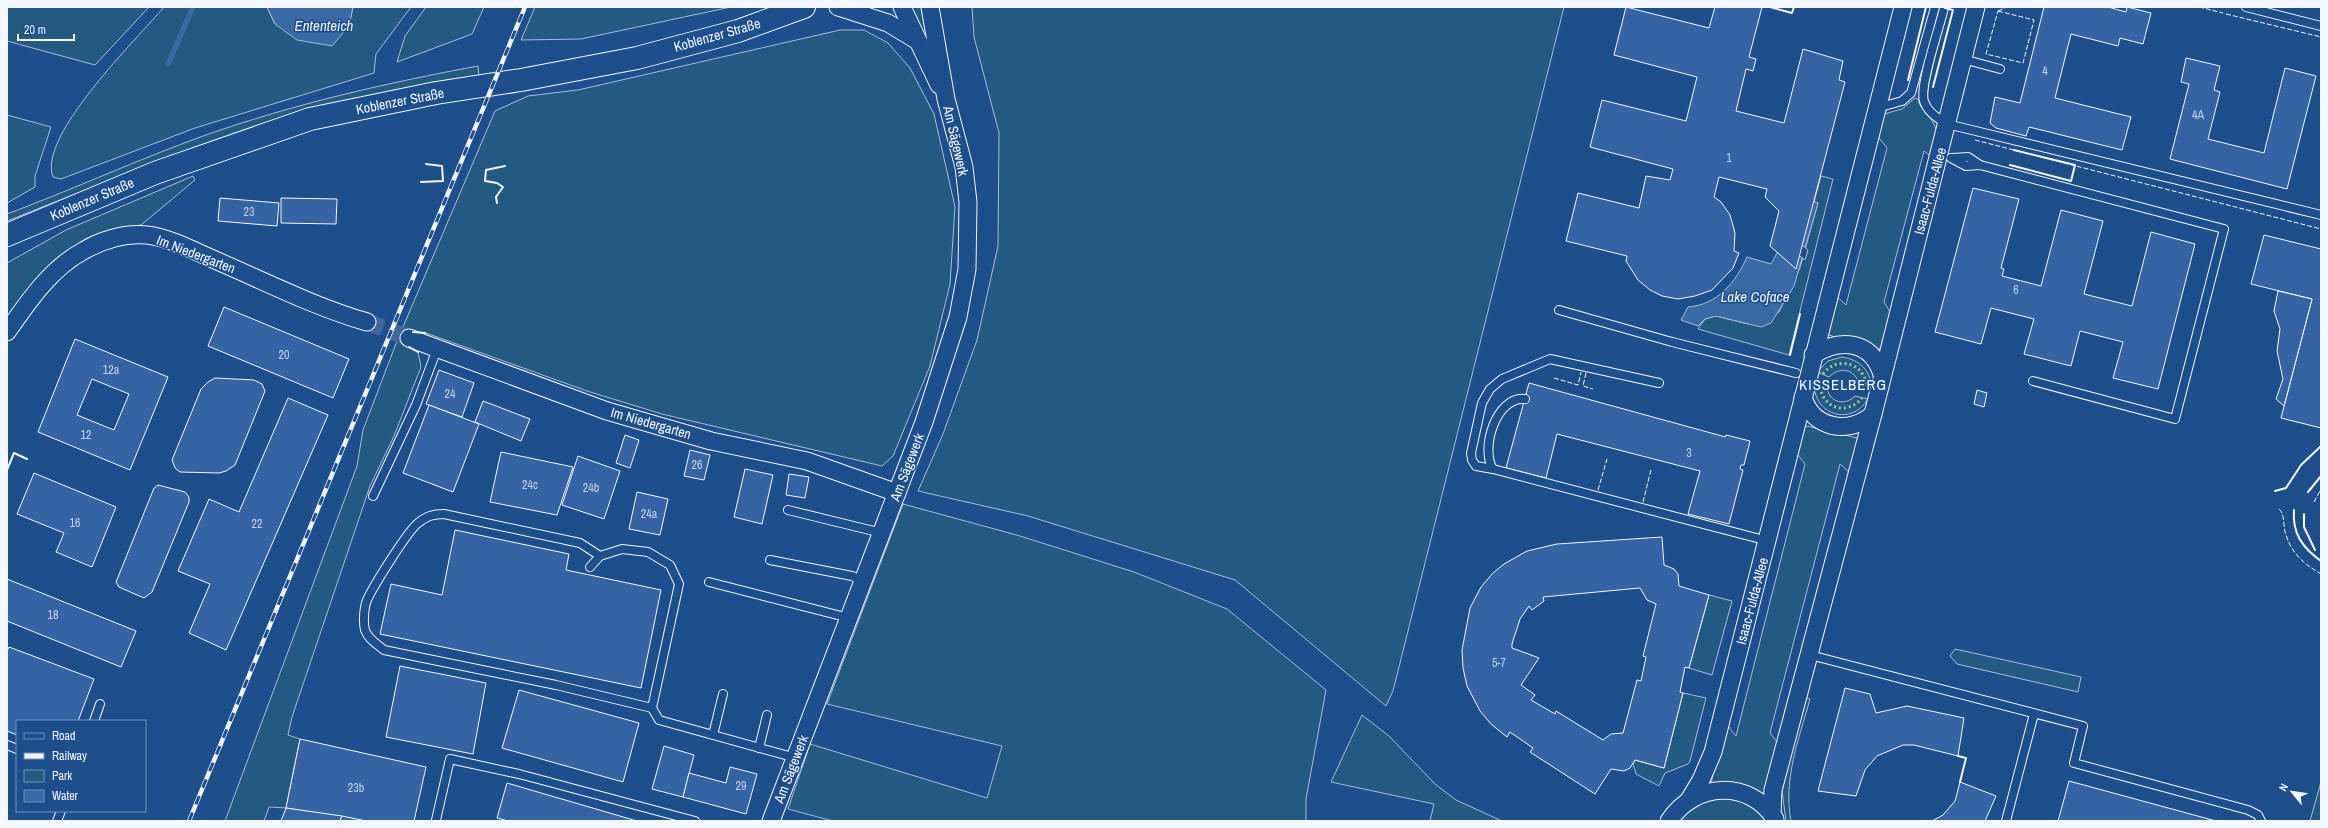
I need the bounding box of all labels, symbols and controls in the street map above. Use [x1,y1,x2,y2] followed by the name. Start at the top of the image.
[672,14,762,56] street label: Koblenzer Straße
[295,15,354,36] water label: Ententeich
[18,16,74,42] scale bar
[24,22,46,38] text: 20 m
[2042,63,2048,79] house number: 4
[354,84,446,118] street label: Koblenzer Straße
[939,103,973,178] street label: Am Sägewerk
[2192,107,2204,123] house number: 4A
[1910,146,1950,236] street label: Isaac-Fulda-Allee
[1726,150,1732,166] house number: 1
[47,173,137,225] street label: Koblenzer Straße
[244,204,254,220] house number: 23
[154,231,238,277] street label: Im Niedergarten
[2013,282,2019,298] house number: 6
[1720,286,1790,307] water label: Lake Coface
[279,347,289,363] house number: 20
[103,362,120,378] house number: 12a
[1799,374,1887,395] district label: KISSELBERG
[445,386,456,402] house number: 24
[609,403,693,443] street label: Im Niedergarten
[81,427,91,443] house number: 12
[885,430,928,505] street label: Am Sägewerk
[1686,445,1692,461] house number: 3
[692,457,702,473] house number: 26
[522,477,538,493] house number: 24c
[583,480,599,496] house number: 24b
[641,506,658,522] house number: 24a
[70,515,80,531] house number: 16
[252,516,262,532] house number: 22
[1732,556,1772,646] street label: Isaac-Fulda-Allee
[48,607,58,623] house number: 18
[1492,655,1507,671] house number: 5-7
[16,720,146,812] legend
[52,728,76,744] text: Road
[769,732,812,807] street label: Am Sägewerk
[52,748,87,764] text: Railway
[52,768,72,784] text: Park
[2272,772,2312,812] north arrow
[736,778,746,794] house number: 29
[348,780,364,796] house number: 23b
[2276,781,2291,793] text: N
[52,788,79,804] text: Water

